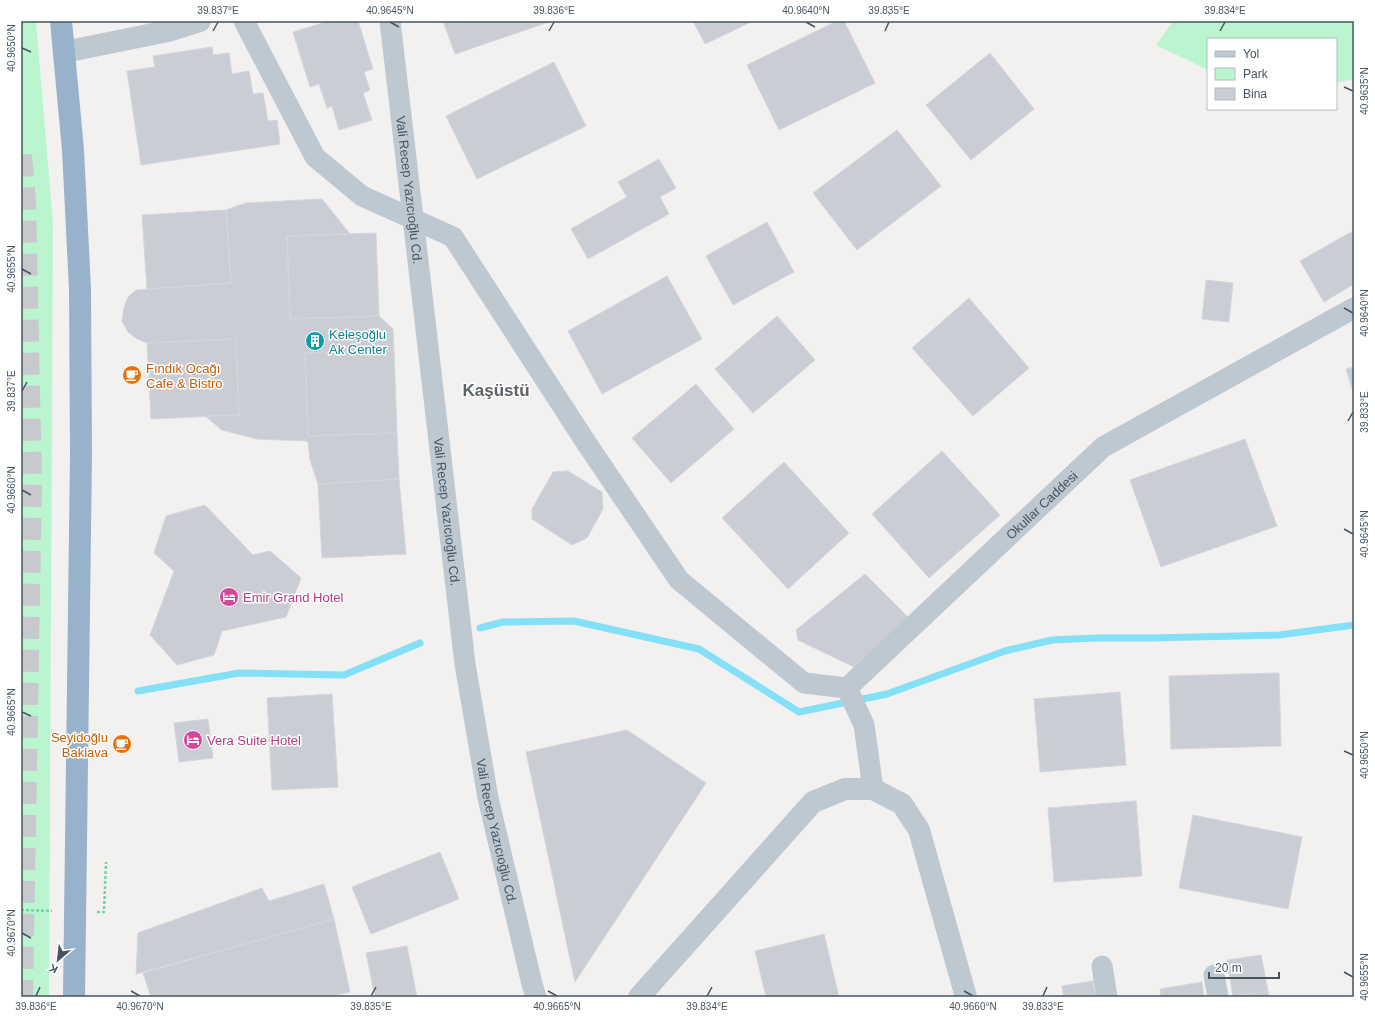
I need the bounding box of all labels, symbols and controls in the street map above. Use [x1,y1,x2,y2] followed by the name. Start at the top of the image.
[197,5,239,16] text: 39.837°E
[366,5,414,16] text: 40.9645°N
[533,5,575,16] text: 39.836°E
[782,5,830,16] text: 40.9640°N
[868,5,910,16] text: 39.835°E
[1204,5,1246,16] text: 39.834°E
[6,24,17,72] text: 40.9650°N
[1207,38,1337,110] legend
[1243,47,1259,61] text: Yol
[1243,67,1269,81] text: Park
[1359,67,1370,115] text: 40.9635°N
[1243,87,1267,101] text: Bina
[393,115,425,265] street label: Vali Recep Yazıcıoğlu Cd.
[6,245,17,293] text: 40.9655°N
[1359,289,1370,337] text: 40.9640°N
[329,327,387,357] place label: Keleşoğlu Ak Center
[304,330,326,352] building icon: Keleşoğlu Ak Center
[146,361,223,391] place label: Fındık Ocağı Cafe & Bistro
[121,364,143,386] cafe icon: Fındık Ocağı Cafe & Bistro
[6,370,17,412] text: 39.837°E
[462,381,530,400] district label: Kaşüstü
[1359,391,1370,433] text: 39.833°E
[431,437,463,587] street label: Vali Recep Yazıcıoğlu Cd.
[6,466,17,514] text: 40.9660°N
[1003,468,1081,543] street label: Okullar Caddesi
[1359,510,1370,558] text: 40.9645°N
[218,586,240,608] hotel icon: Emir Grand Hotel
[243,590,344,605] place label: Emir Grand Hotel
[6,688,17,736] text: 40.9665°N
[182,729,204,751] hotel icon: Vera Suite Hotel
[51,730,109,760] place label: Seyidoğlu Baklava
[1359,731,1370,779] text: 40.9650°N
[111,733,133,755] cafe icon: Seyidoğlu Baklava
[207,733,301,748] place label: Vera Suite Hotel
[473,758,520,906] street label: Vali Recep Yazıcıoğlu Cd.
[6,909,17,957] text: 40.9670°N
[38,940,78,980] north arrow
[1359,953,1370,1001] text: 40.9655°N
[1209,954,1279,980] scale bar
[1215,961,1242,975] text: 20 m
[47,962,60,976] text: K
[15,1001,57,1012] text: 39.836°E
[116,1001,164,1012] text: 40.9670°N
[350,1001,392,1012] text: 39.835°E
[533,1001,581,1012] text: 40.9665°N
[686,1001,728,1012] text: 39.834°E
[949,1001,997,1012] text: 40.9660°N
[1022,1001,1064,1012] text: 39.833°E

